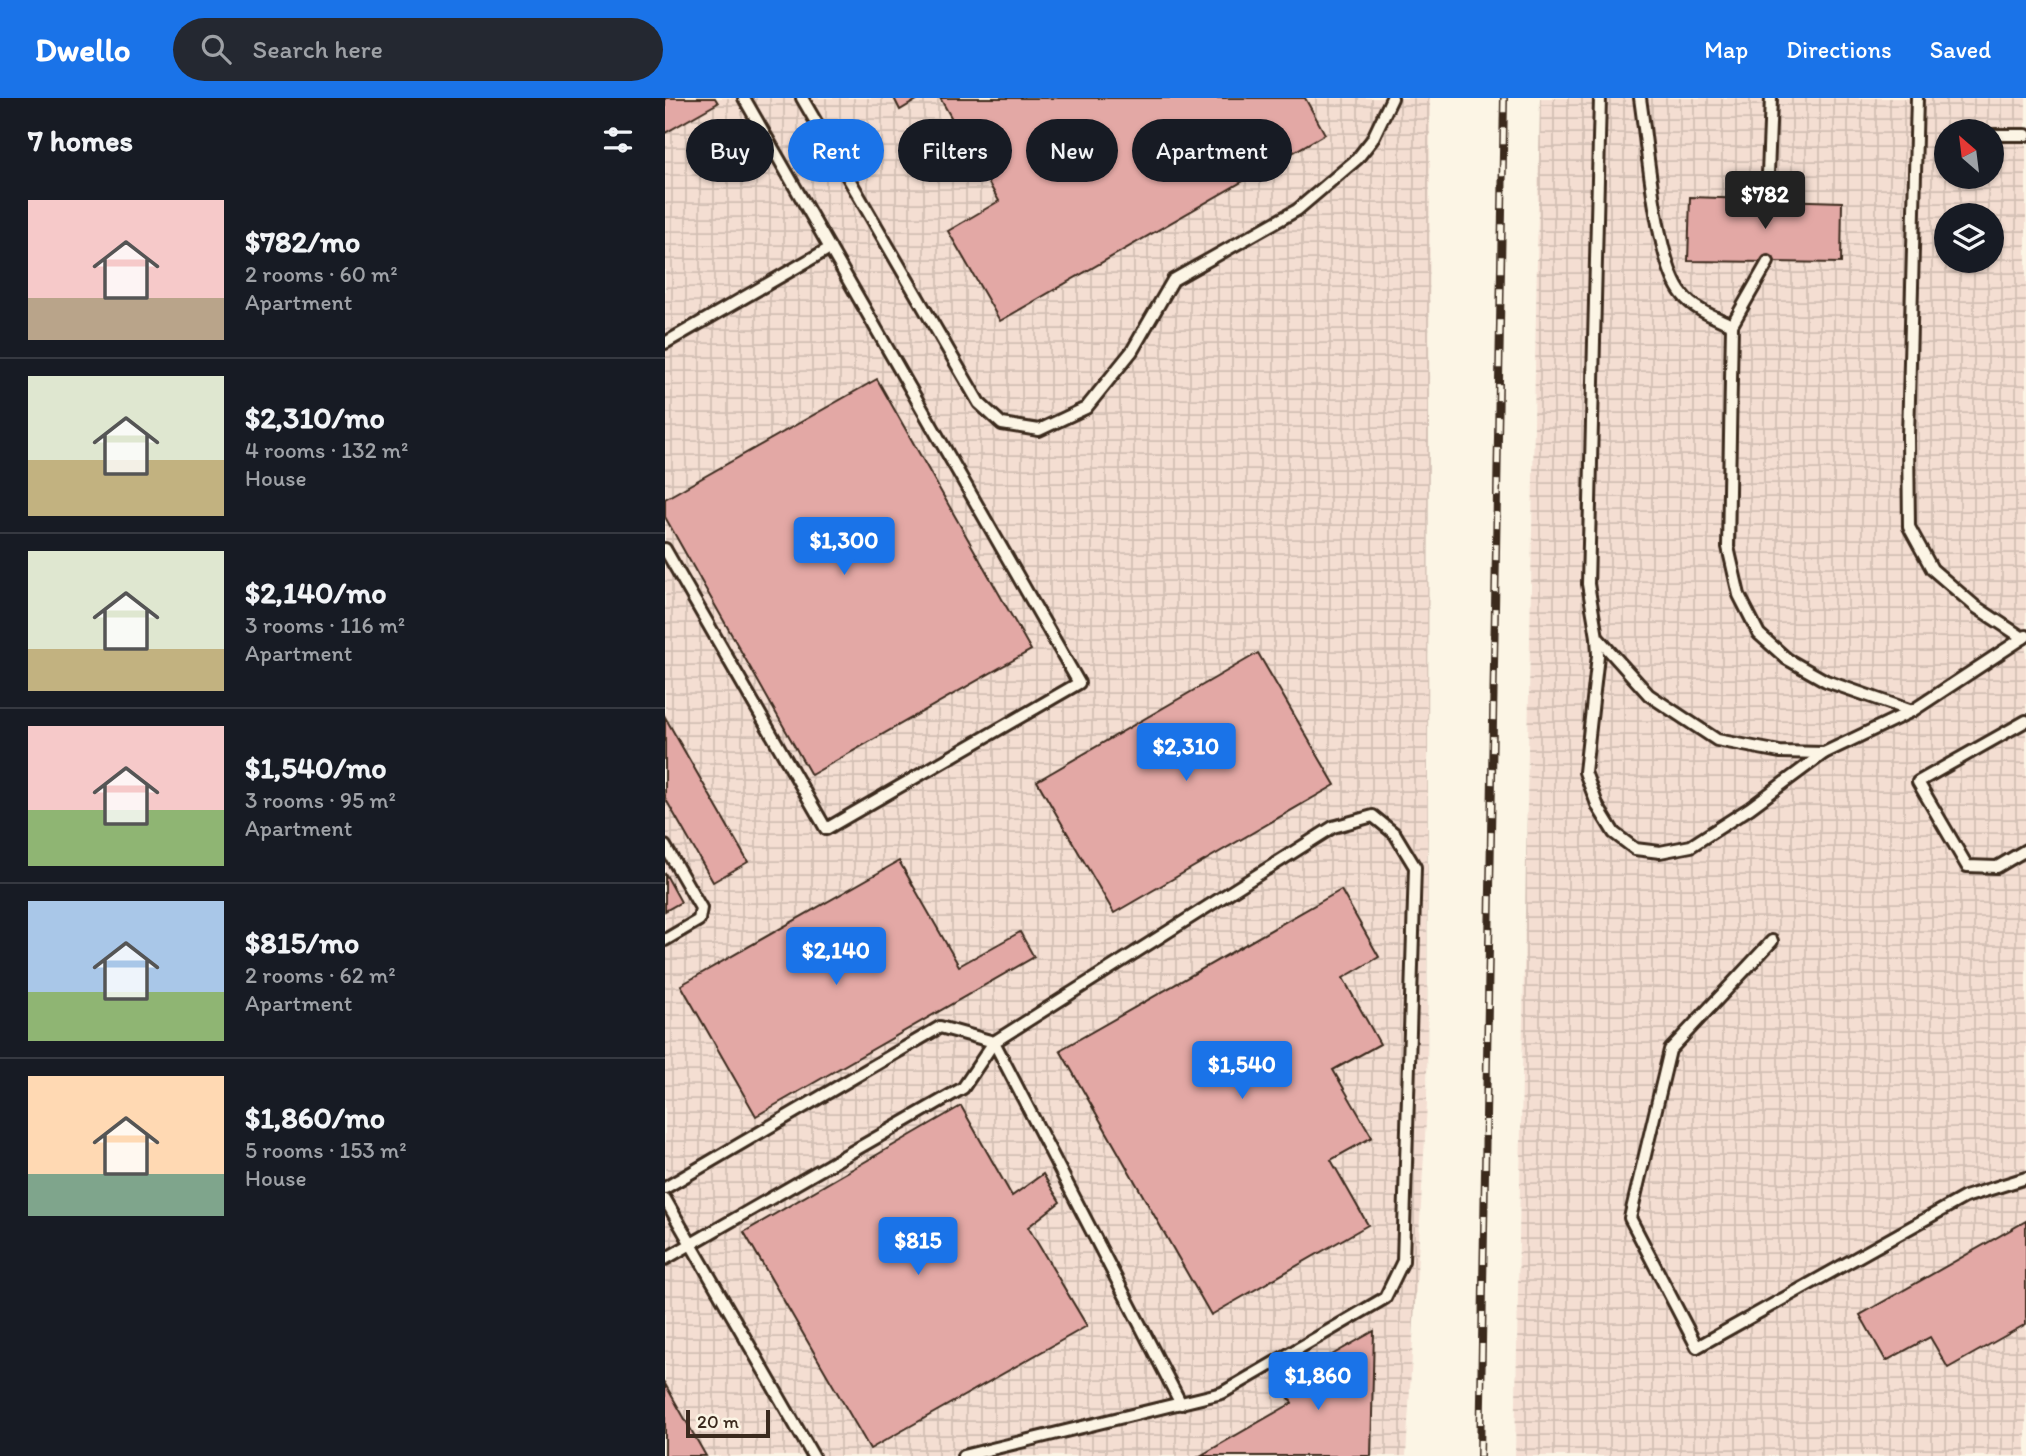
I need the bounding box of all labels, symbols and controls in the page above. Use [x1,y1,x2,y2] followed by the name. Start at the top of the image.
[173,18,663,81] search box
[35,30,131,69] text: Dwello
[197,30,235,68] icon: search
[253,33,383,65] text: Search here
[1704,35,1748,64] text: Map
[1786,35,1892,64] text: Directions
[1930,35,1991,64] text: Saved
[686,119,774,182] chip: Buy
[788,119,884,182] chip: Rent
[898,119,1012,182] chip: Filters
[1026,119,1118,182] chip: New
[1132,119,1292,182] chip: Apartment
[1934,119,2004,189] north arrow
[1934,119,2004,273] map controls
[599,121,637,159] icon: filters
[28,122,133,159] text: 7 homes
[1724,172,1806,231] pin: $782
[1741,180,1789,208] text: $782
[1934,203,2004,273] button: layers
[245,223,360,260] text: $782/mo
[84,228,168,312] icon: home
[245,260,398,288] text: 2 rooms · 60 m²
[245,288,352,316] text: Apartment
[245,399,385,436] text: $2,310/mo
[84,404,168,488] icon: home
[245,436,408,464] text: 4 rooms · 132 m²
[245,464,307,492] text: House
[787,518,901,577] pin: $1,300
[810,526,878,554] text: $1,300
[245,574,387,611] text: $2,140/mo
[84,579,168,663] icon: home
[245,611,405,639] text: 3 rooms · 116 m²
[245,639,352,667] text: Apartment
[1129,724,1243,783] pin: $2,310
[1153,732,1219,760] text: $2,310
[245,749,387,786] text: $1,540/mo
[84,754,168,838] icon: home
[245,786,396,814] text: 3 rooms · 95 m²
[245,814,352,842] text: Apartment
[245,924,359,961] text: $815/mo
[779,928,893,987] pin: $2,140
[84,929,168,1013] icon: home
[802,936,870,964] text: $2,140
[245,961,396,989] text: 2 rooms · 62 m²
[245,989,352,1017] text: Apartment
[1185,1042,1299,1101] pin: $1,540
[1208,1050,1276,1078] text: $1,540
[245,1099,385,1136] text: $1,860/mo
[84,1104,168,1188] icon: home
[245,1136,407,1164] text: 5 rooms · 153 m²
[245,1164,307,1192] text: House
[877,1218,959,1277] pin: $815
[894,1226,942,1254] text: $815
[1261,1352,1375,1412] pin: $1,860
[1285,1361,1351,1389] text: $1,860
[686,1407,770,1439] scale bar
[697,1410,739,1433] text: 20 m

